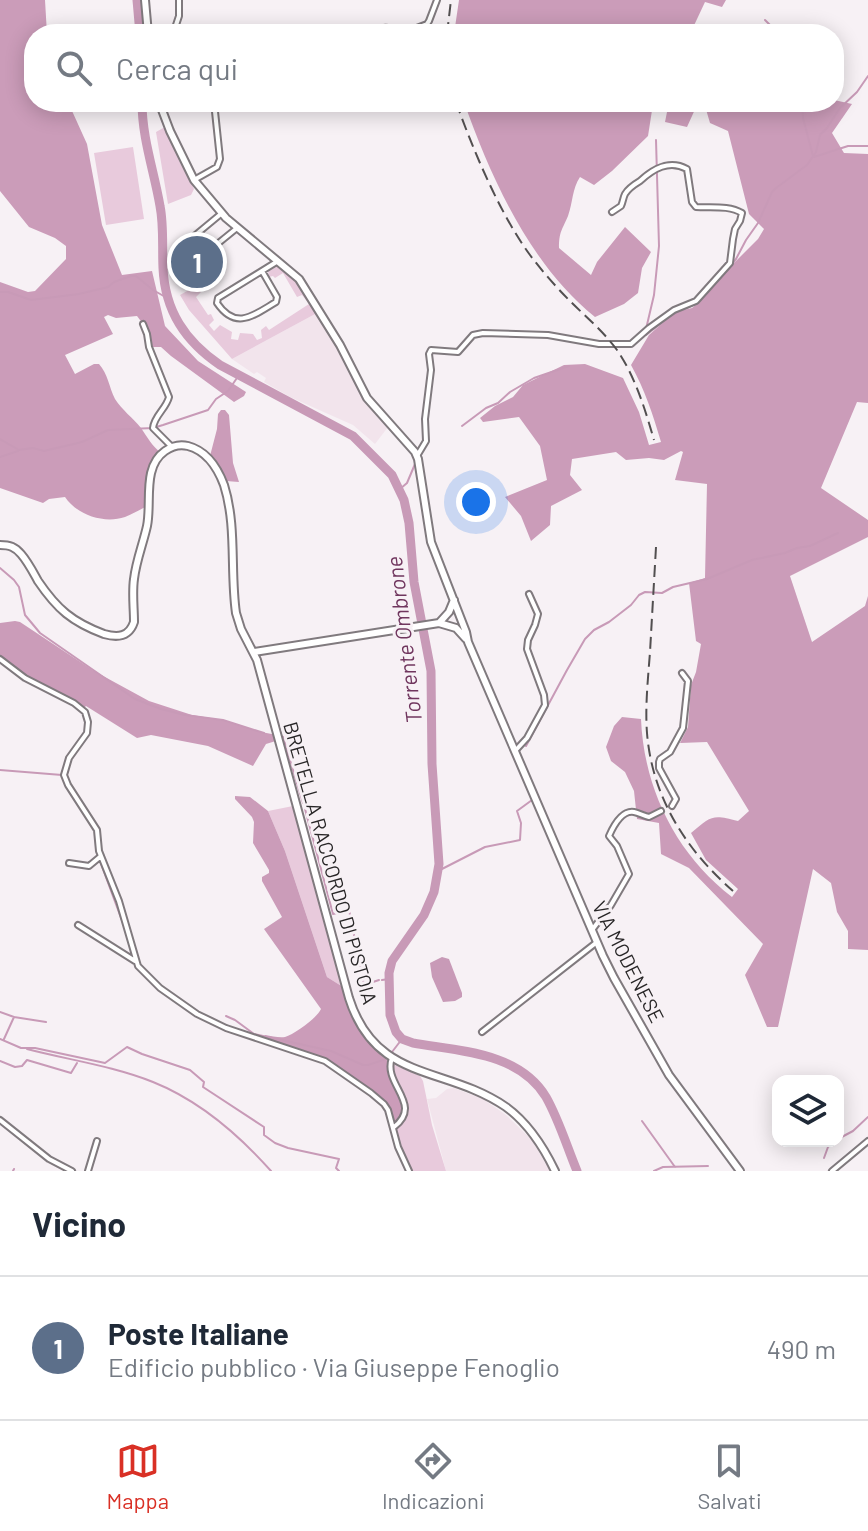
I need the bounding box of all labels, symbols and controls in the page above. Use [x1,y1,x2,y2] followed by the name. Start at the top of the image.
[24,24,844,112] search box
[52,46,96,90] icon: search
[116,50,238,86] text: Cerca qui
[171,232,223,292] pin: 1
[456,482,496,522] your location
[380,555,426,725] water label: Torrente Ombrone
[279,719,383,1007] street label: BRETELLA RACCORDO DI PISTOIA
[588,897,670,1026] street label: VIA MODENESE
[772,1075,844,1147] map controls
[772,1075,844,1147] button: layers
[32,1203,126,1244] text: Vicino
[108,1315,289,1351] text: Poste Italiane
[53,1333,63,1364] text: 1
[767,1333,836,1364] text: 490 m
[108,1351,560,1382] text: Edificio pubblico · Via Giuseppe Fenoglio
[106,1439,169,1513] tab: Mappa
[382,1439,485,1513] tab: Indicazioni
[697,1439,762,1513] tab: Salvati

